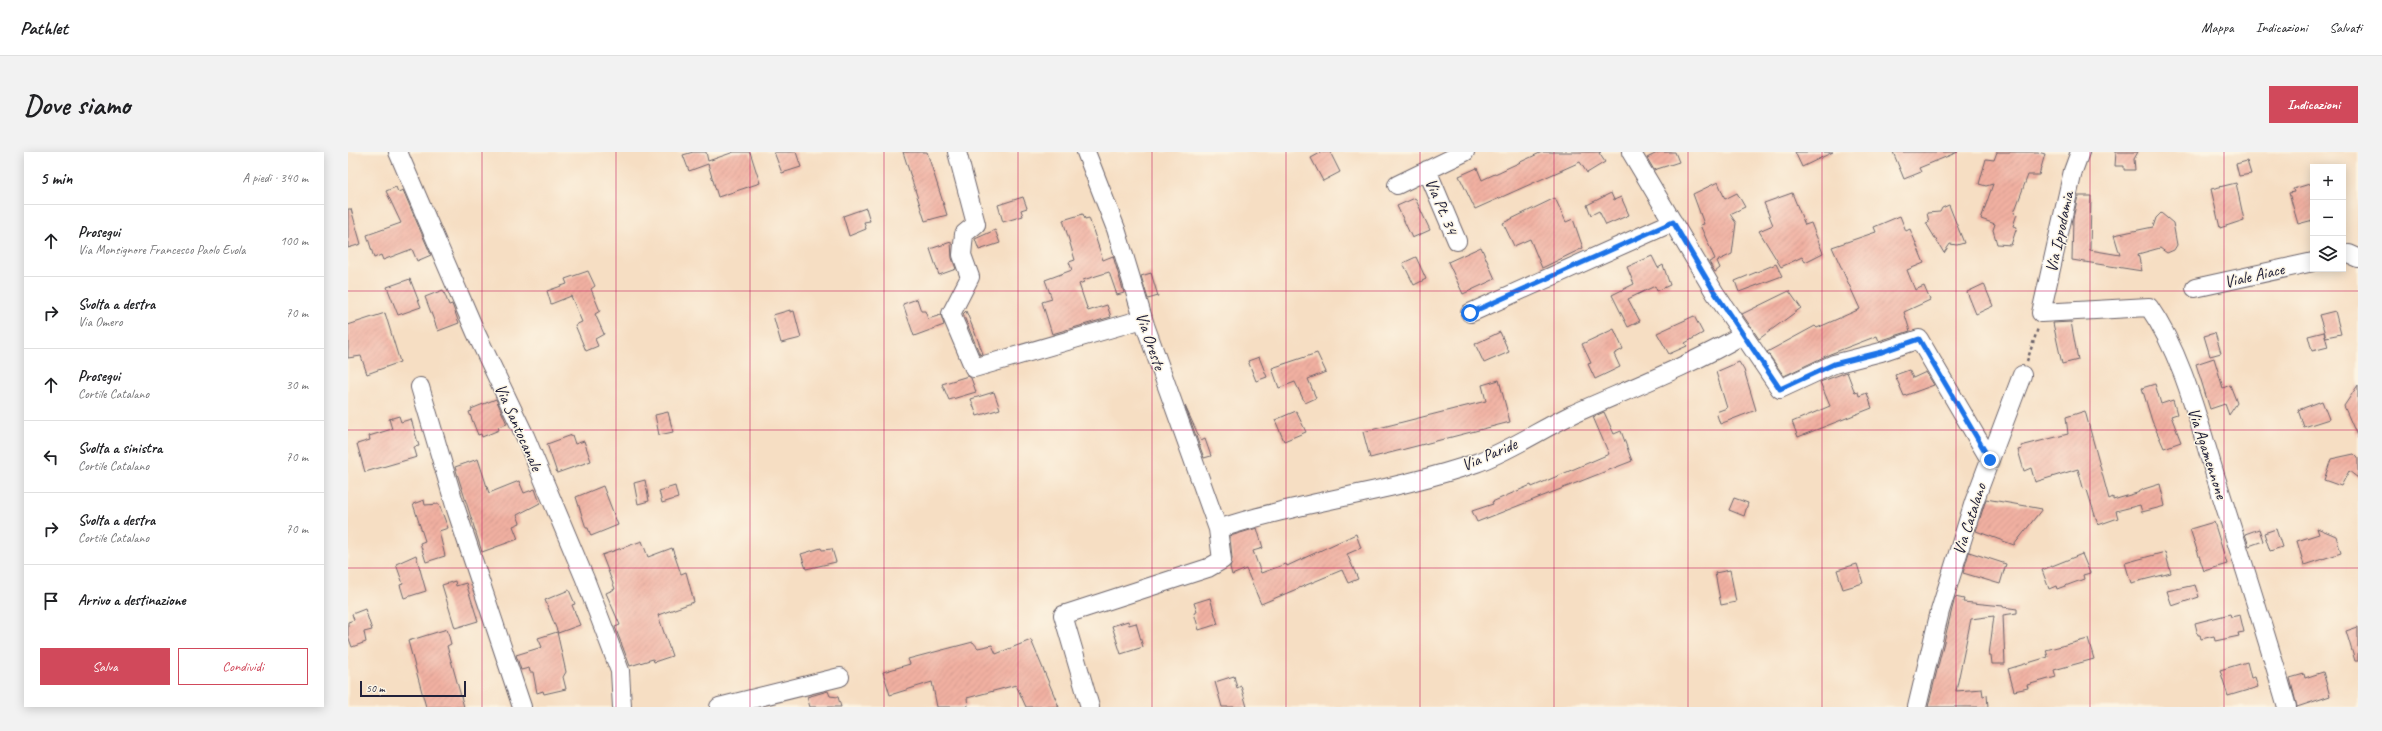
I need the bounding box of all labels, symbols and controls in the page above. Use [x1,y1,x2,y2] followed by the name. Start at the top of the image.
[20,16,68,40] text: Pathlet
[2201,19,2234,36] text: Mappa
[2256,19,2307,36] text: Indicazioni
[2329,19,2362,36] text: Salvati
[2269,86,2358,123] button: Indicazioni
[24,87,130,122] text: Dove siamo
[2310,164,2346,272] map controls
[2310,164,2346,200] button: +
[40,168,72,189] text: 5 min
[243,170,308,186] text: A piedi · 340 m
[1420,175,1464,240] street label: Via Pt. 34
[2041,188,2079,274] street label: Via Ippodamia
[2310,200,2346,236] button: −
[78,223,120,242] text: Prosegui
[40,230,62,252] icon: ahead
[280,233,308,249] text: 100 m
[2310,236,2346,272] button: layers
[78,242,246,258] text: Via Monsignore Francesco Paolo Evola
[2222,258,2288,293] street label: Viale Aiace
[78,295,155,314] text: Svolta a destra
[40,302,62,324] icon: right
[1461,304,1479,322] route start
[286,305,308,321] text: 70 m
[1131,310,1171,374] street label: Via Oreste
[78,314,123,330] text: Via Omero
[78,367,120,386] text: Prosegui
[40,374,62,396] icon: ahead
[286,377,308,393] text: 30 m
[490,380,548,475] street label: Via Santocanale
[78,386,149,402] text: Cortile Catalano
[2183,405,2233,503] street label: Via Agamennone
[1458,433,1521,475] street label: Via Paride
[78,439,162,458] text: Svolta a sinistra
[40,446,62,468] icon: left
[286,449,308,465] text: 70 m
[1981,451,1999,469] route end
[78,458,149,474] text: Cortile Catalano
[1948,480,1991,558] street label: Via Catalano
[78,511,155,530] text: Svolta a destra
[40,518,62,540] icon: right
[286,521,308,537] text: 70 m
[78,530,149,546] text: Cortile Catalano
[40,590,62,612] icon: arrive
[78,591,186,610] text: Arrivo a destinazione
[40,648,170,685] button: Salva
[178,648,308,685] button: Condividi
[360,679,466,698] scale bar
[366,681,385,695] text: 50 m

